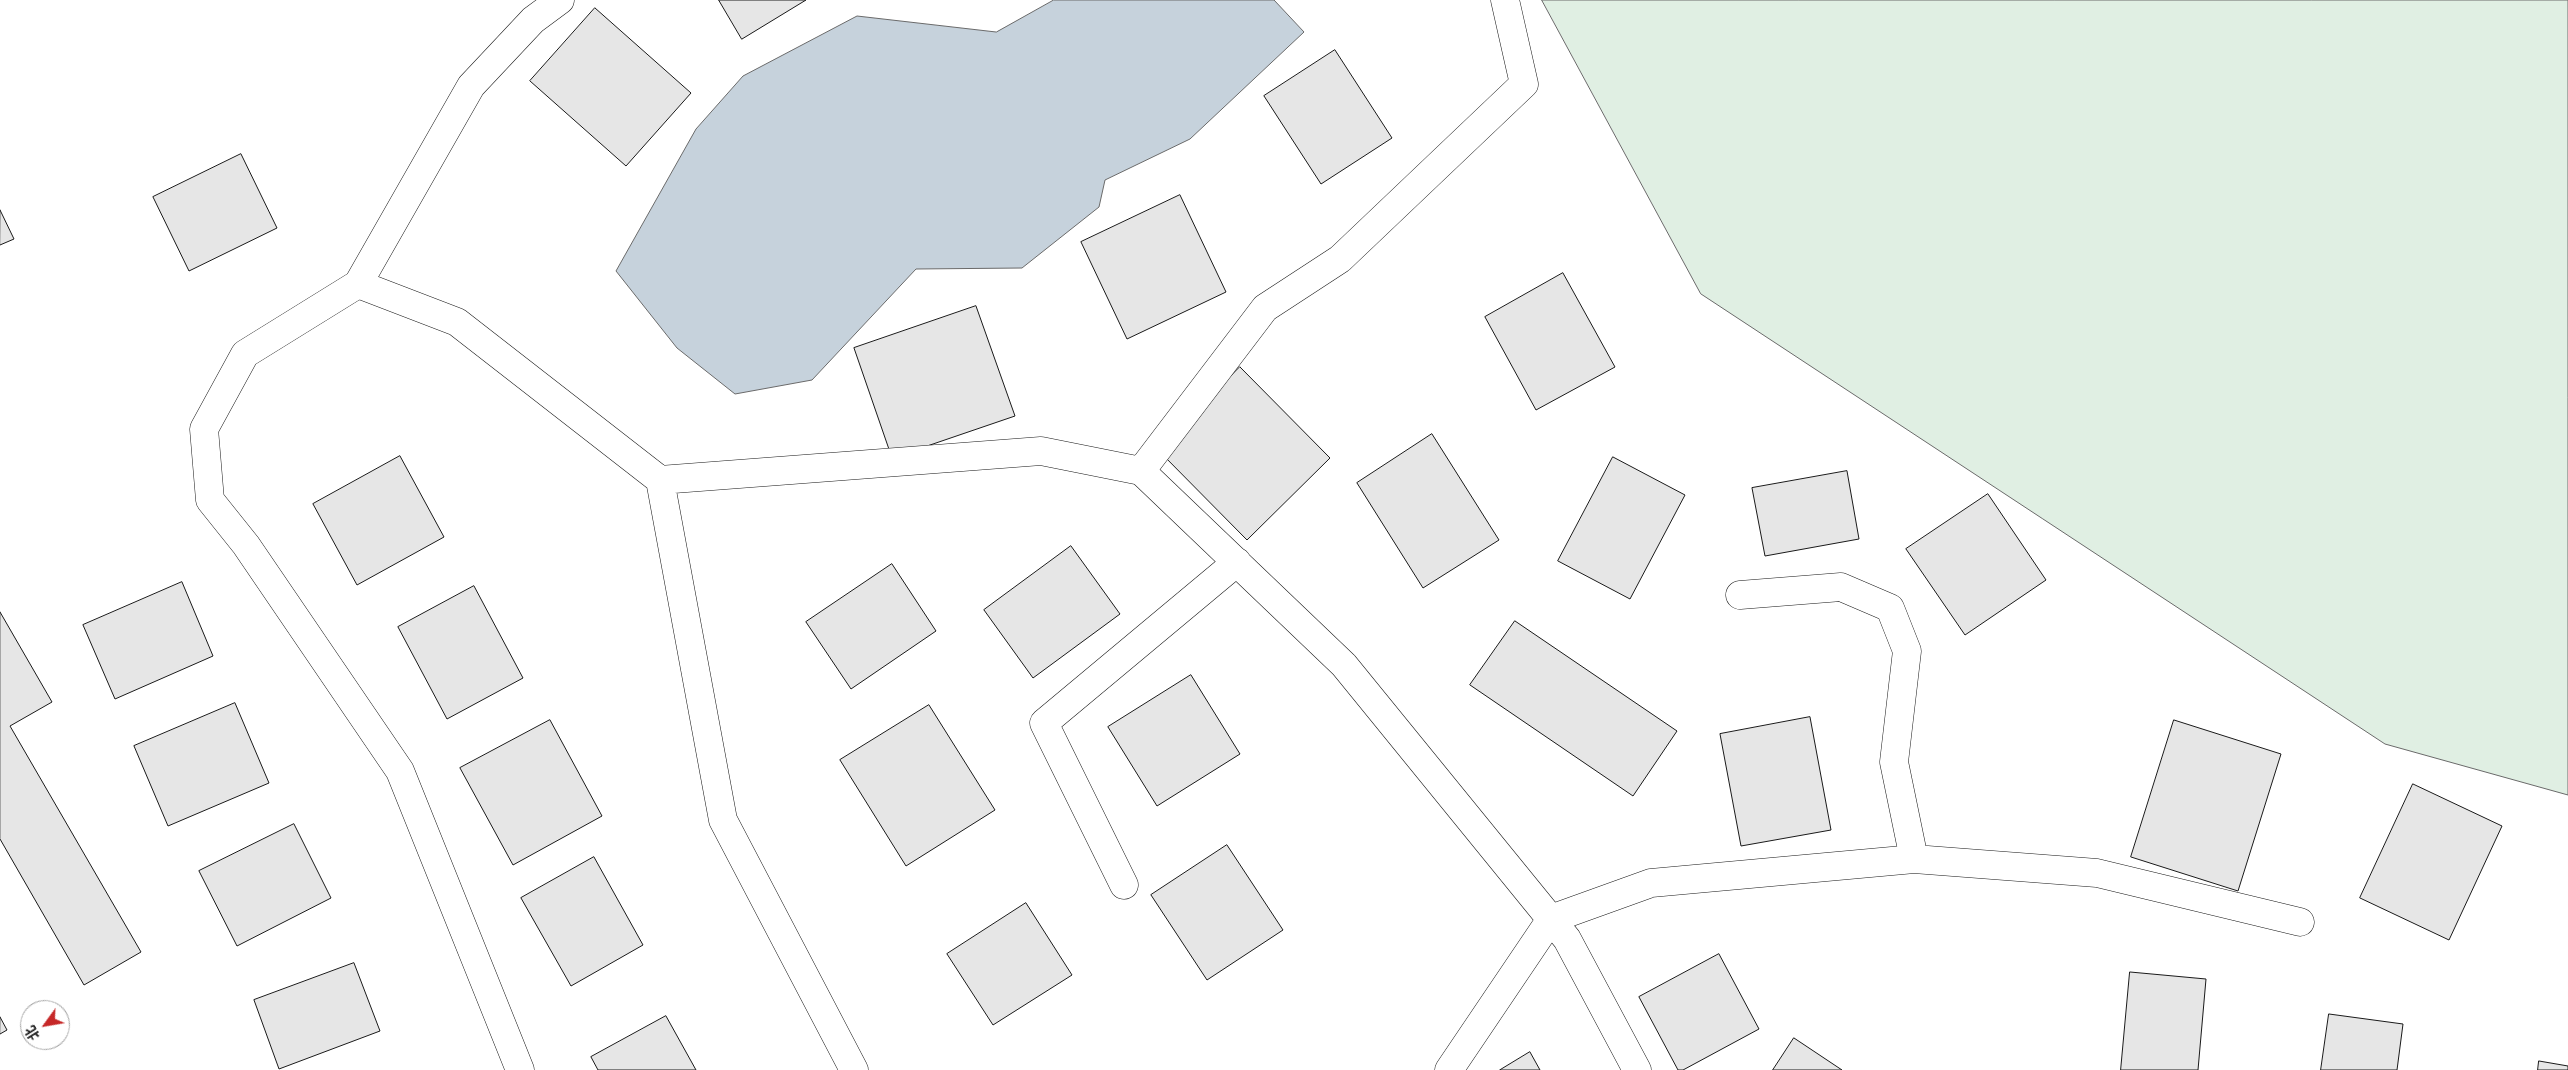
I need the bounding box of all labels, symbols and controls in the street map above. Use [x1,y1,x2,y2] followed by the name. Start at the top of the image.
[20,1000,70,1050] north arrow
[22,1022,44,1043] text: 北

